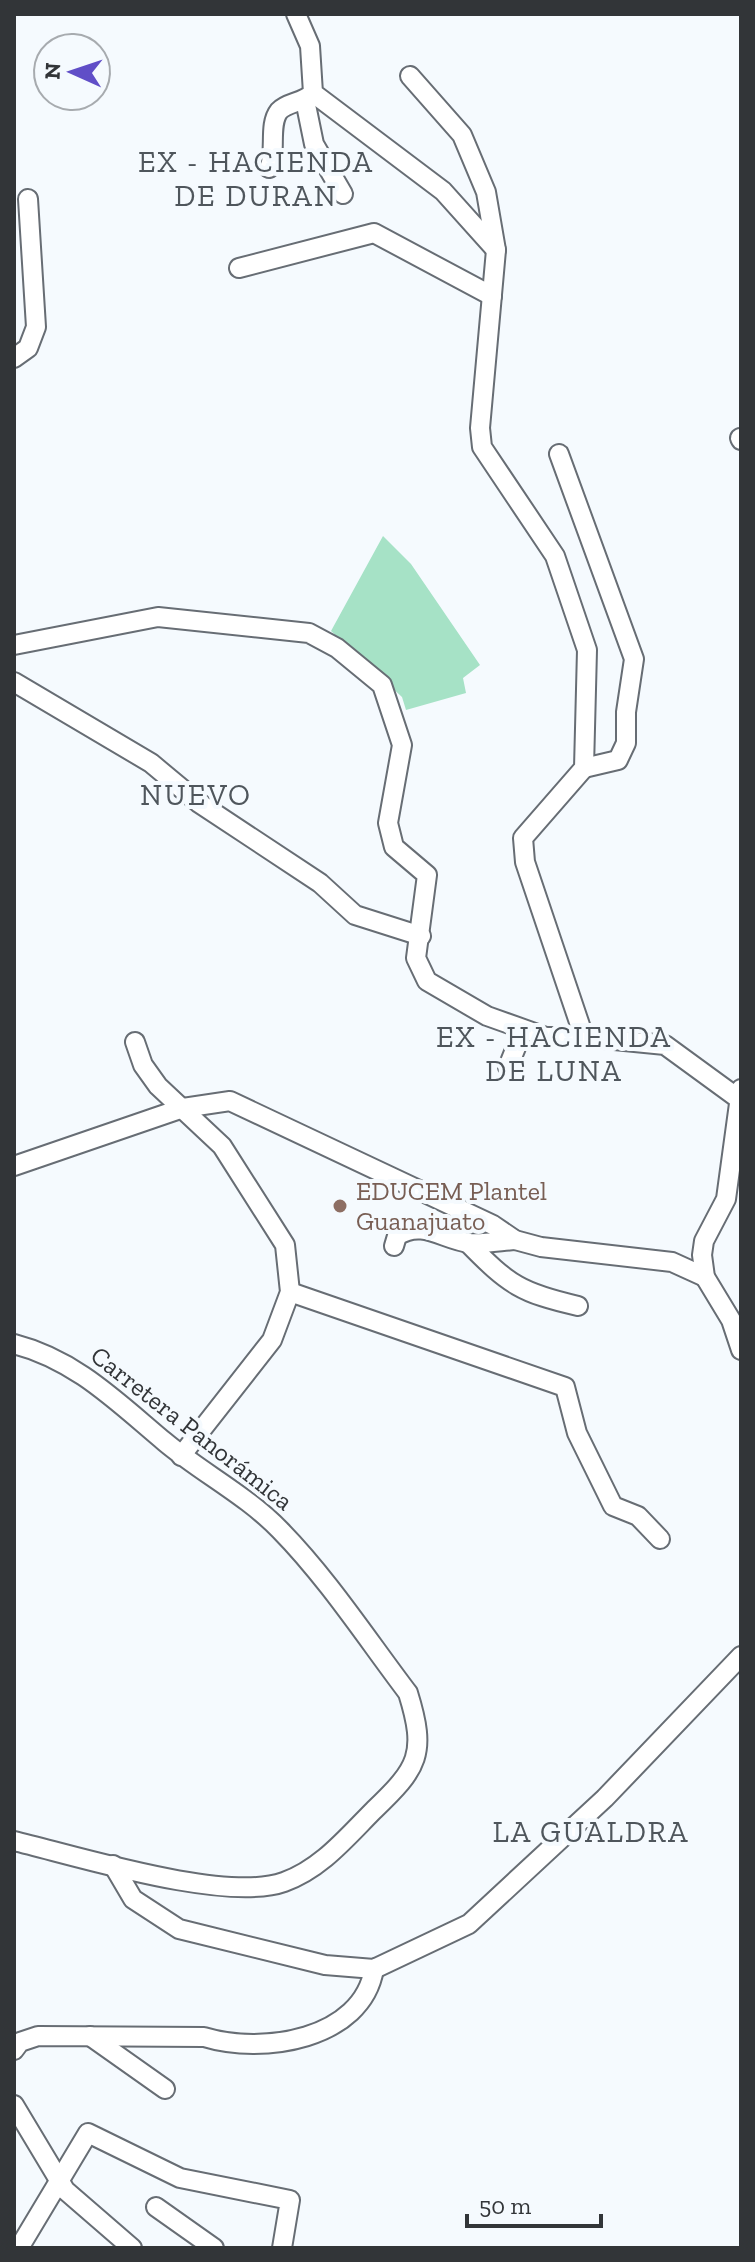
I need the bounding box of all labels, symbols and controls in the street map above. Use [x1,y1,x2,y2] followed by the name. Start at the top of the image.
[32,32,112,112] north arrow
[39,62,66,80] text: N
[138,144,374,214] district label: EX - HACIENDA DE DURAN
[140,777,252,813] district label: NUEVO
[436,1019,672,1089] district label: EX - HACIENDA DE LUNA
[356,1175,547,1237] place label: EDUCEM Plantel Guanajuato
[331,1197,349,1215] marker: EDUCEM Plantel Guanajuato
[84,1339,300,1517] street label: Carretera Panorámica
[492,1814,690,1850] district label: LA GUALDRA
[467,2178,601,2228] scale bar
[479,2191,532,2220] text: 50 m

